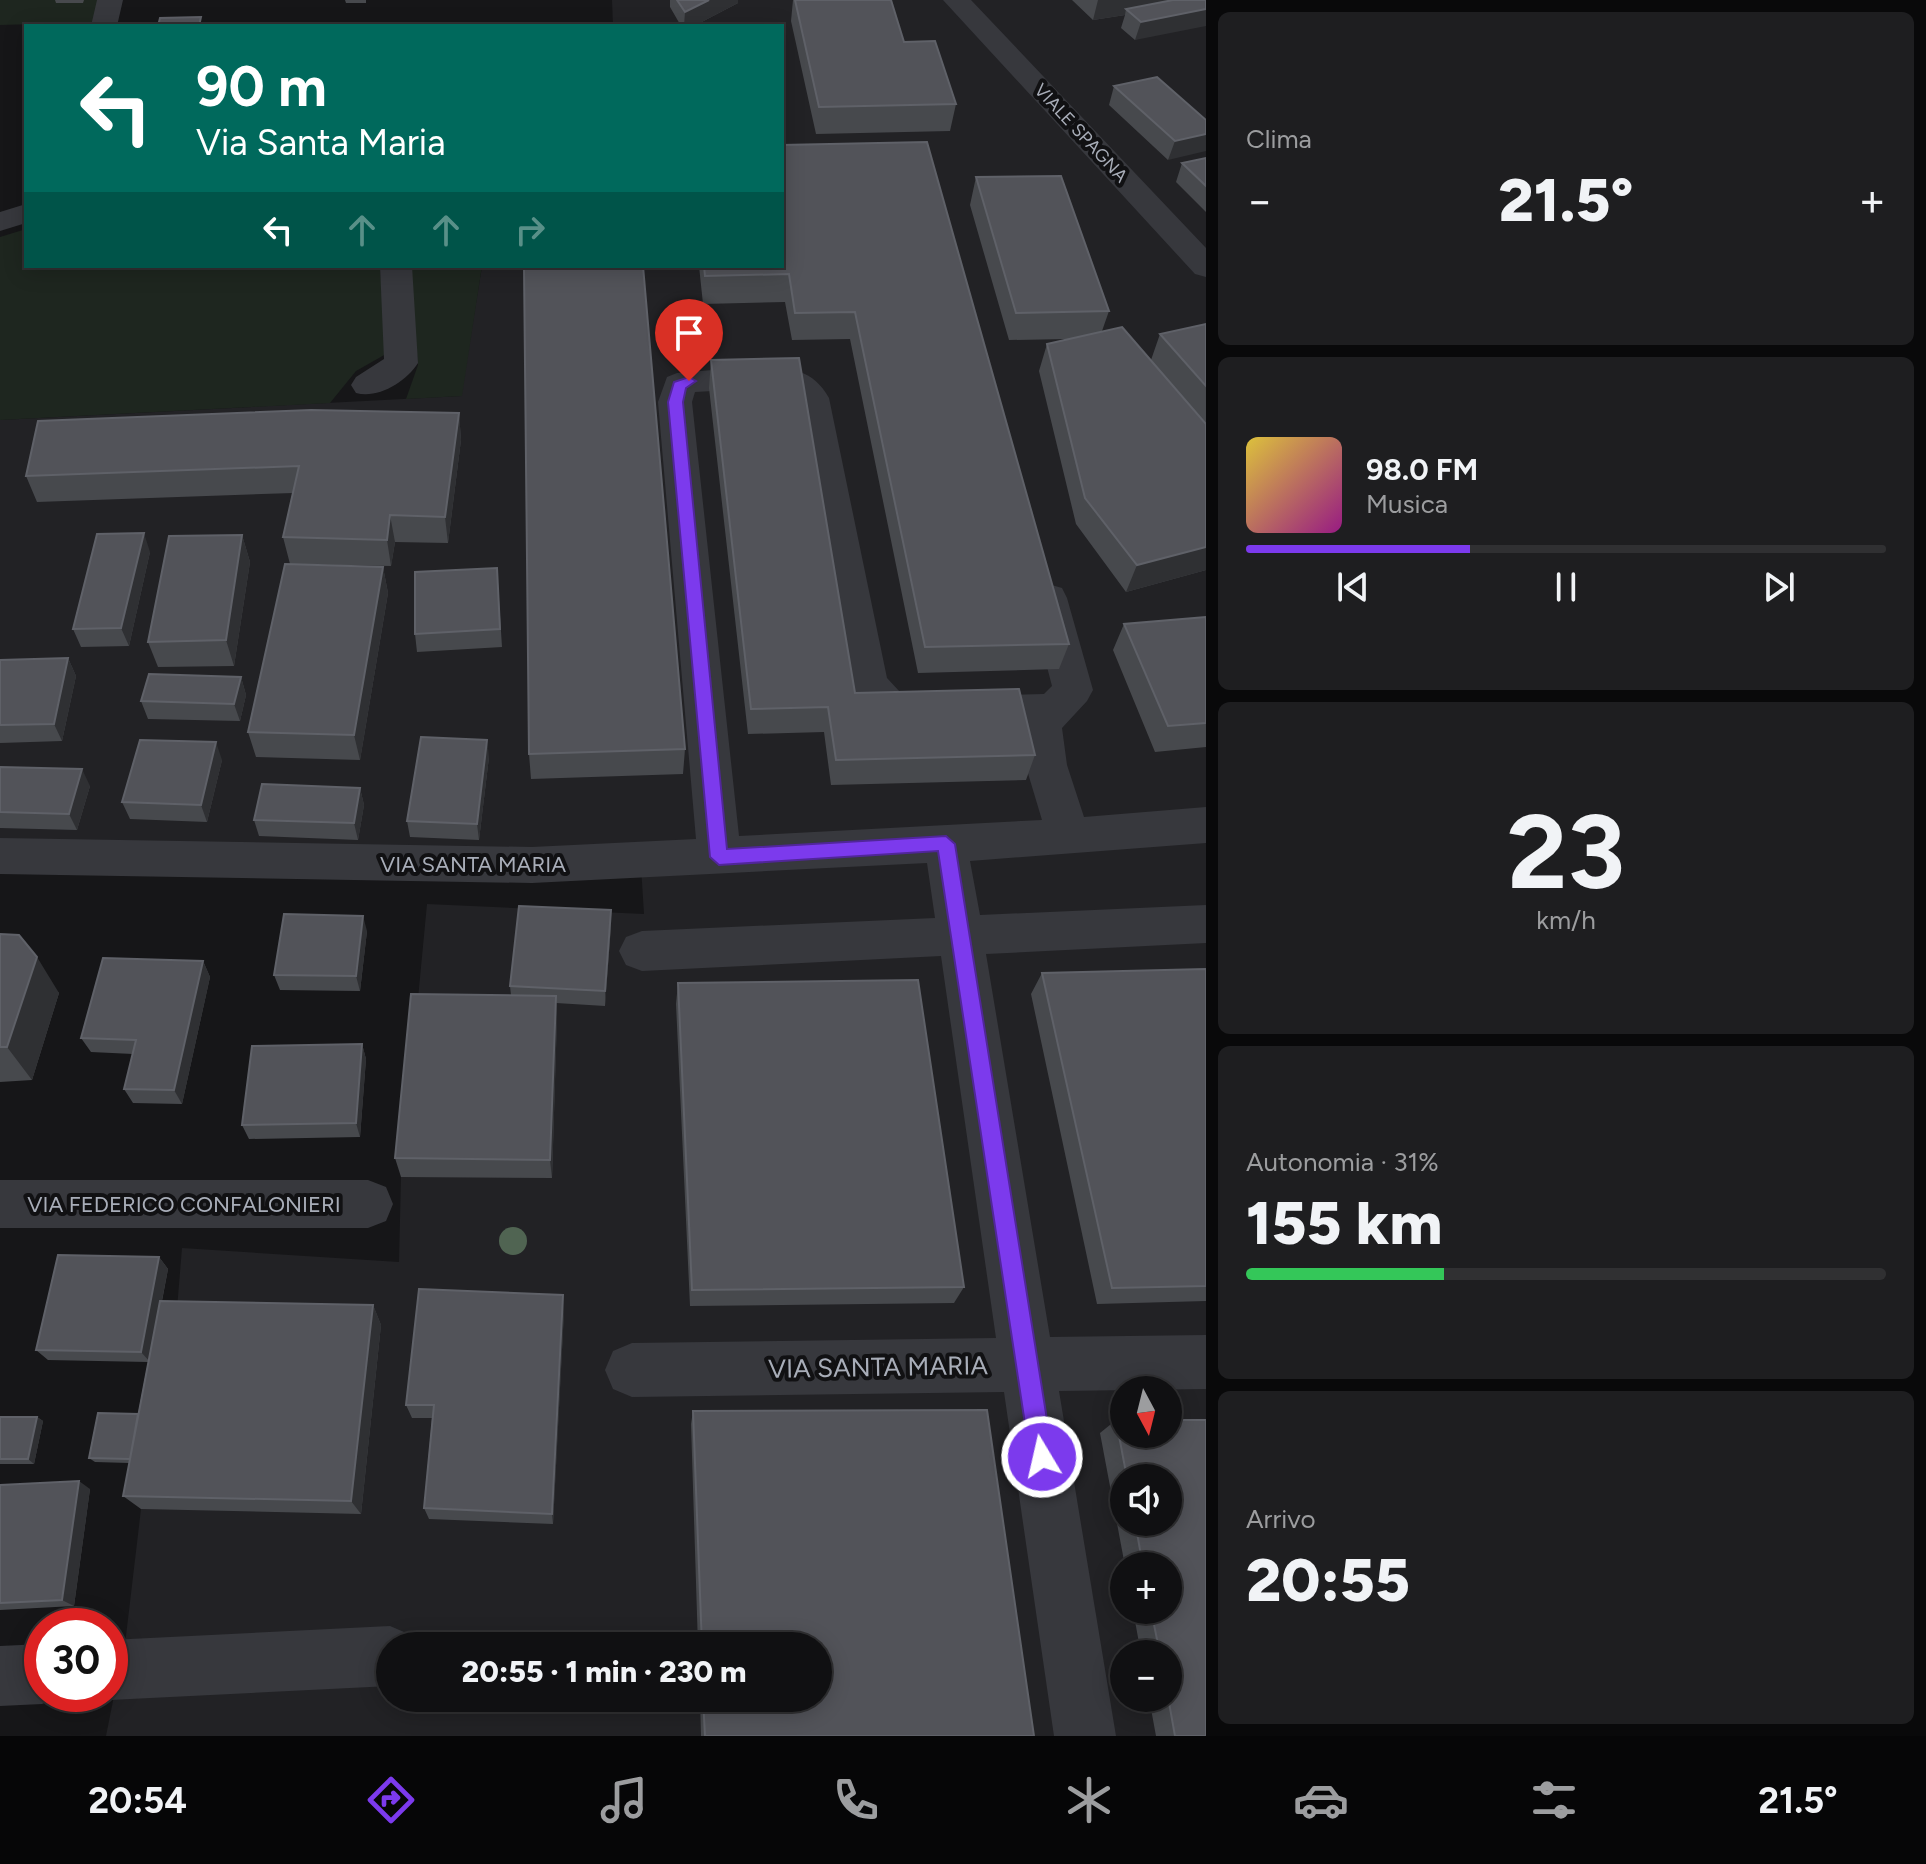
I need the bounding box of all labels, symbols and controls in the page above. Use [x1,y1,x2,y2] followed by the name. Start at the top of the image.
[196,53,327,120] text: 90 m
[64,56,168,160] icon: left
[1030,79,1132,187] street label: VIALE SPAGNA
[196,121,446,164] text: Via Santa Maria
[1246,123,1312,155] text: Clima
[1499,164,1633,236] text: 21.5°
[1246,174,1273,227] text: −
[1859,174,1886,227] text: +
[256,208,300,252] icon: left
[340,208,384,252] icon: ahead
[424,208,468,252] icon: ahead
[508,208,552,252] icon: right
[655,299,723,381] pin
[667,311,711,355] icon: arrive
[1366,451,1478,488] text: 98.0 FM
[1366,488,1448,520] text: Musica
[1331,565,1375,609] icon: previous
[1544,565,1588,609] icon: pause
[1757,565,1801,609] icon: next
[1507,789,1625,914] text: 23
[380,851,566,878] street label: VIA SANTA MARIA
[1536,904,1596,936] text: km/h
[1246,1146,1439,1178] text: Autonomia · 31%
[1246,1187,1442,1259] text: 155 km
[27,1191,341,1218] street label: VIA FEDERICO CONFALONIERI
[768,1349,989,1385] street label: VIA SANTA MARIA
[1110,1376,1182,1448] north arrow
[1110,1376,1182,1712] map controls
[1000,1415,1084,1499] position arrow
[1110,1464,1182,1536] button: sound
[1246,1503,1316,1535] text: Arrivo
[1246,1544,1410,1616] text: 20:55
[1110,1552,1182,1624] button: +
[24,1608,128,1712] speed limit sign: 30
[1110,1640,1182,1712] button: −
[462,1653,747,1690] text: 20:55 · 1 min · 230 m
[363,1772,419,1828] icon: directions
[596,1772,652,1828] icon: music
[828,1772,884,1828] icon: phone
[1061,1772,1117,1828] icon: climate
[1293,1772,1349,1828] icon: car
[1526,1772,1582,1828] icon: filters
[88,1779,187,1822] text: 20:54
[1758,1779,1838,1822] text: 21.5°

